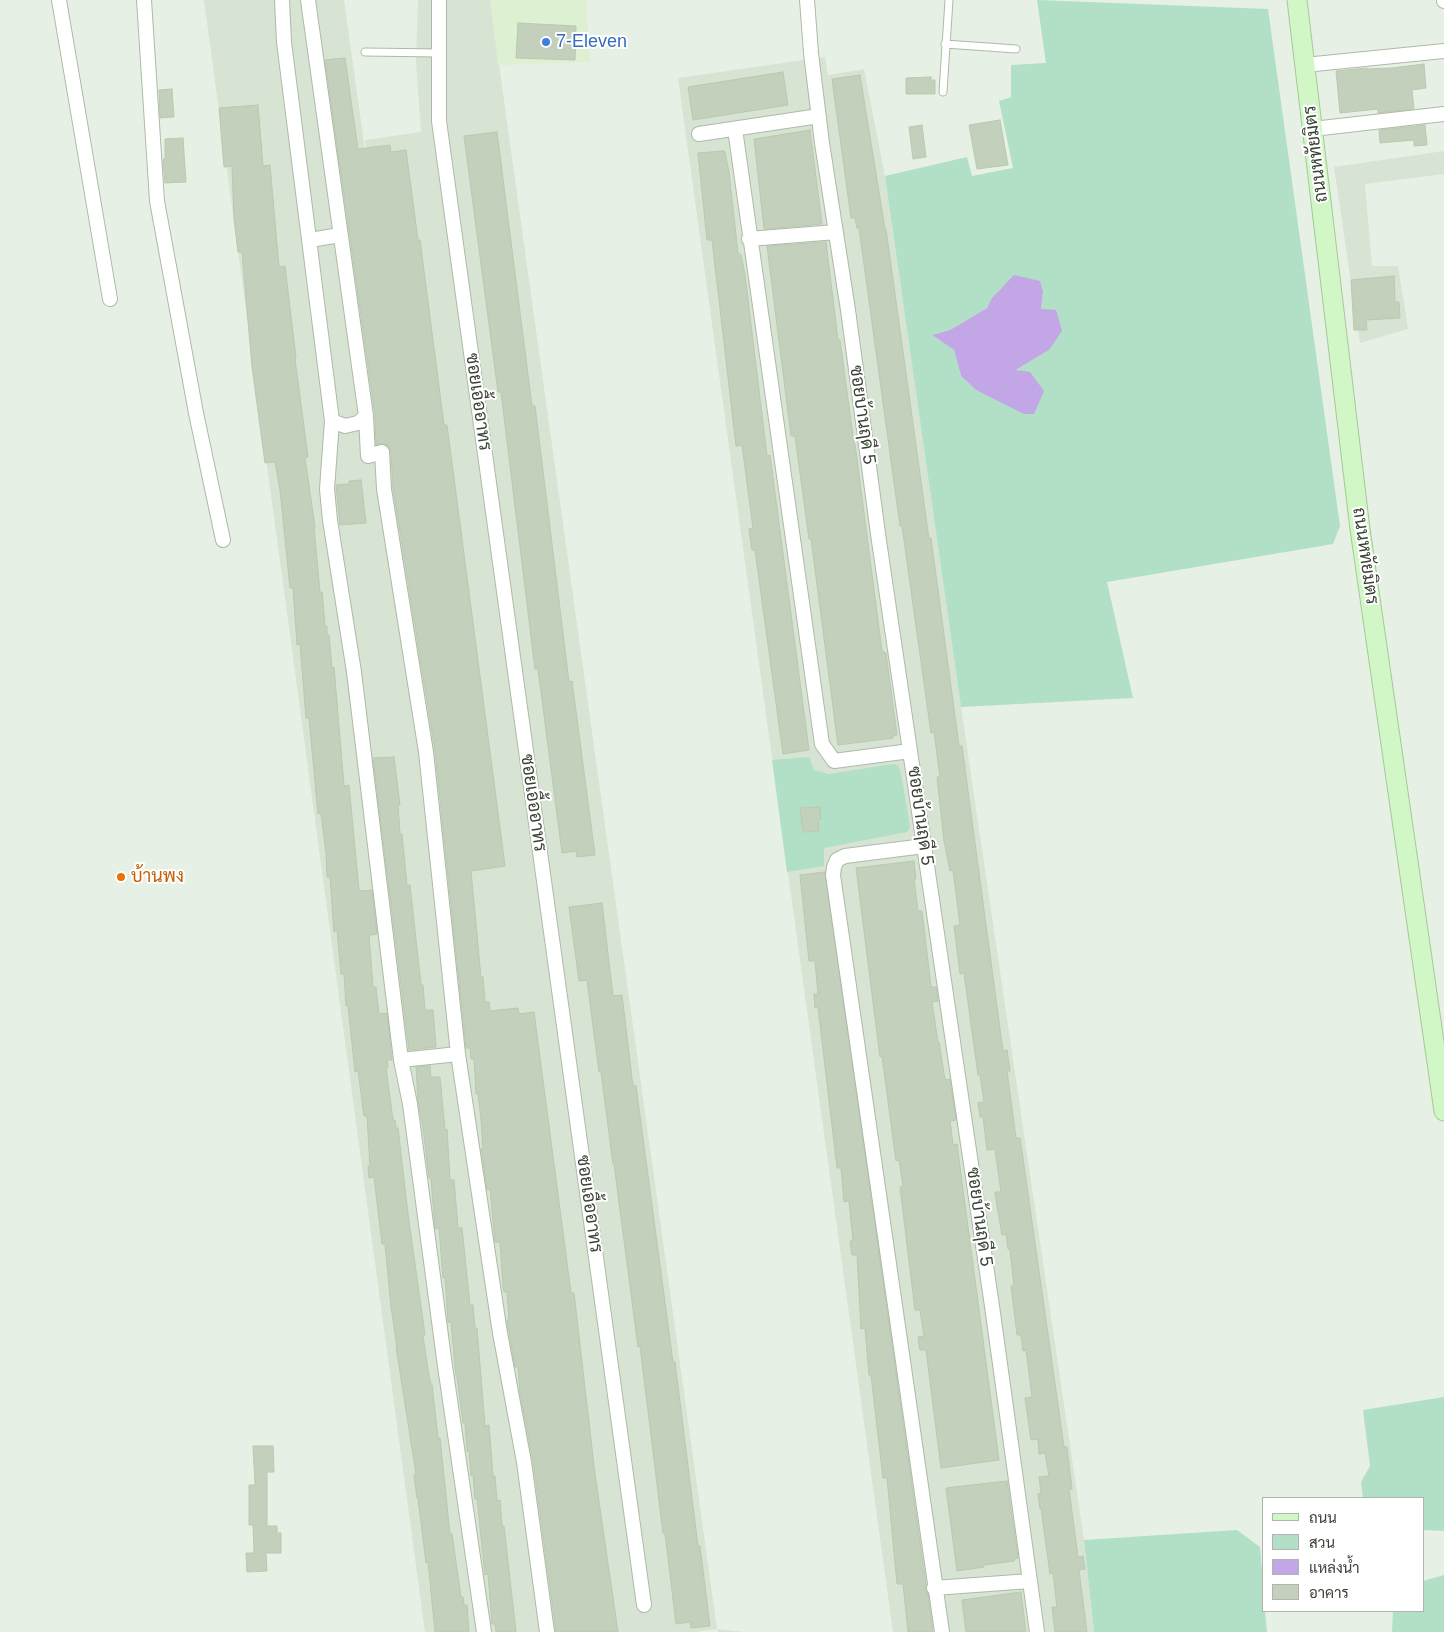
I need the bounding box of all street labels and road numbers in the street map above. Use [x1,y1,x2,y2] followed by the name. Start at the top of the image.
[1299,104,1333,204] street label: ถนนหทัยมิตร
[460,352,496,452] street label: ซอยเอื้ออาทร
[844,364,880,466] street label: ซอยบ้านฤดี 5
[1348,506,1382,606] street label: ถนนหทัยมิตร
[515,753,551,853] street label: ซอยเอื้ออาทร
[902,765,938,867] street label: ซอยบ้านฤดี 5
[571,1154,607,1254] street label: ซอยเอื้ออาทร
[961,1166,997,1268] street label: ซอยบ้านฤดี 5

